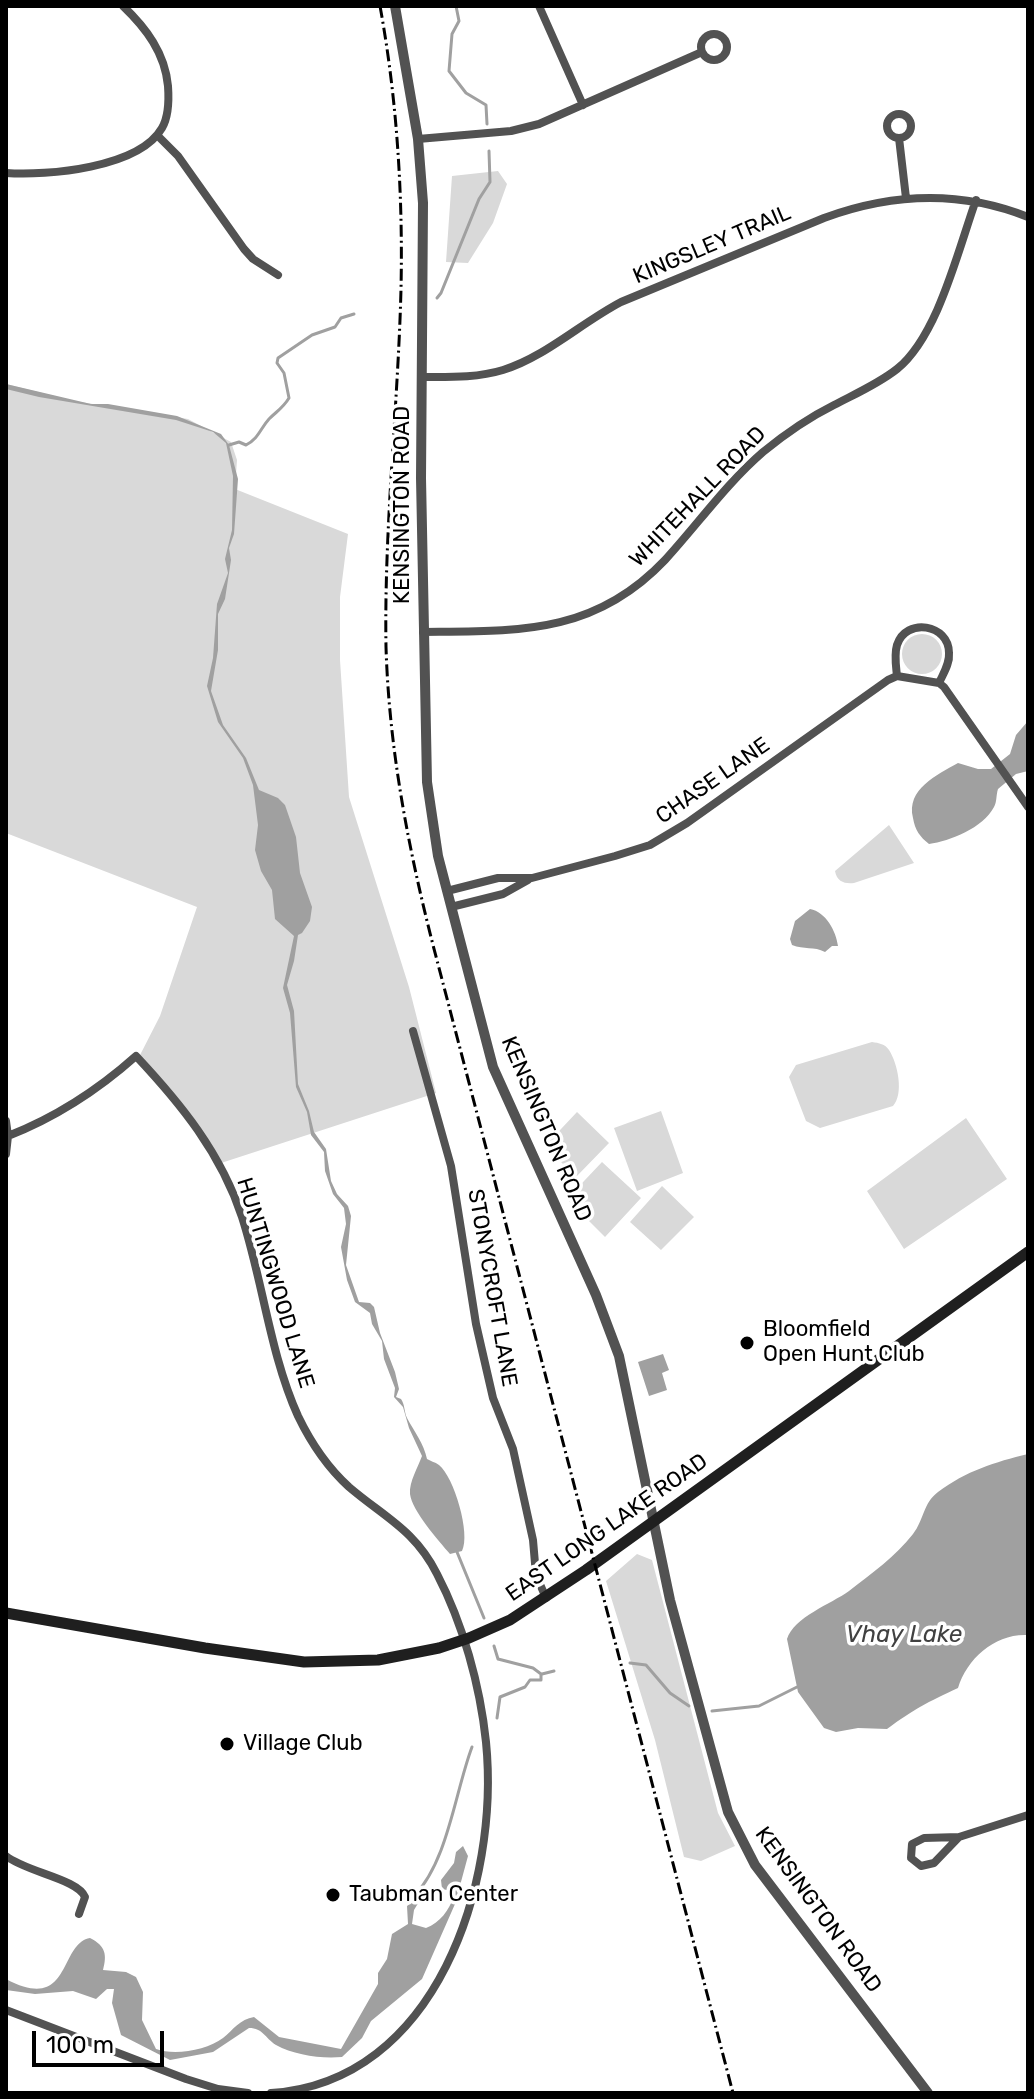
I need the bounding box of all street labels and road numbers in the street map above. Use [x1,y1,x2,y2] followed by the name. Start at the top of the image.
[629,200,795,290] street label: KINGSLEY TRAIL
[390,406,416,604] street label: KENSINGTON ROAD
[624,421,772,573] street label: WHITEHALL ROAD
[651,732,775,830] street label: CHASE LANE
[495,1032,597,1226] street label: KENSINGTON ROAD
[230,1175,320,1391] street label: HUNTINGWOOD LANE
[462,1187,522,1389] street label: STONYCROFT LANE
[501,1448,713,1608] street label: EAST LONG LAKE ROAD
[749,1822,887,1998] street label: KENSINGTON ROAD

